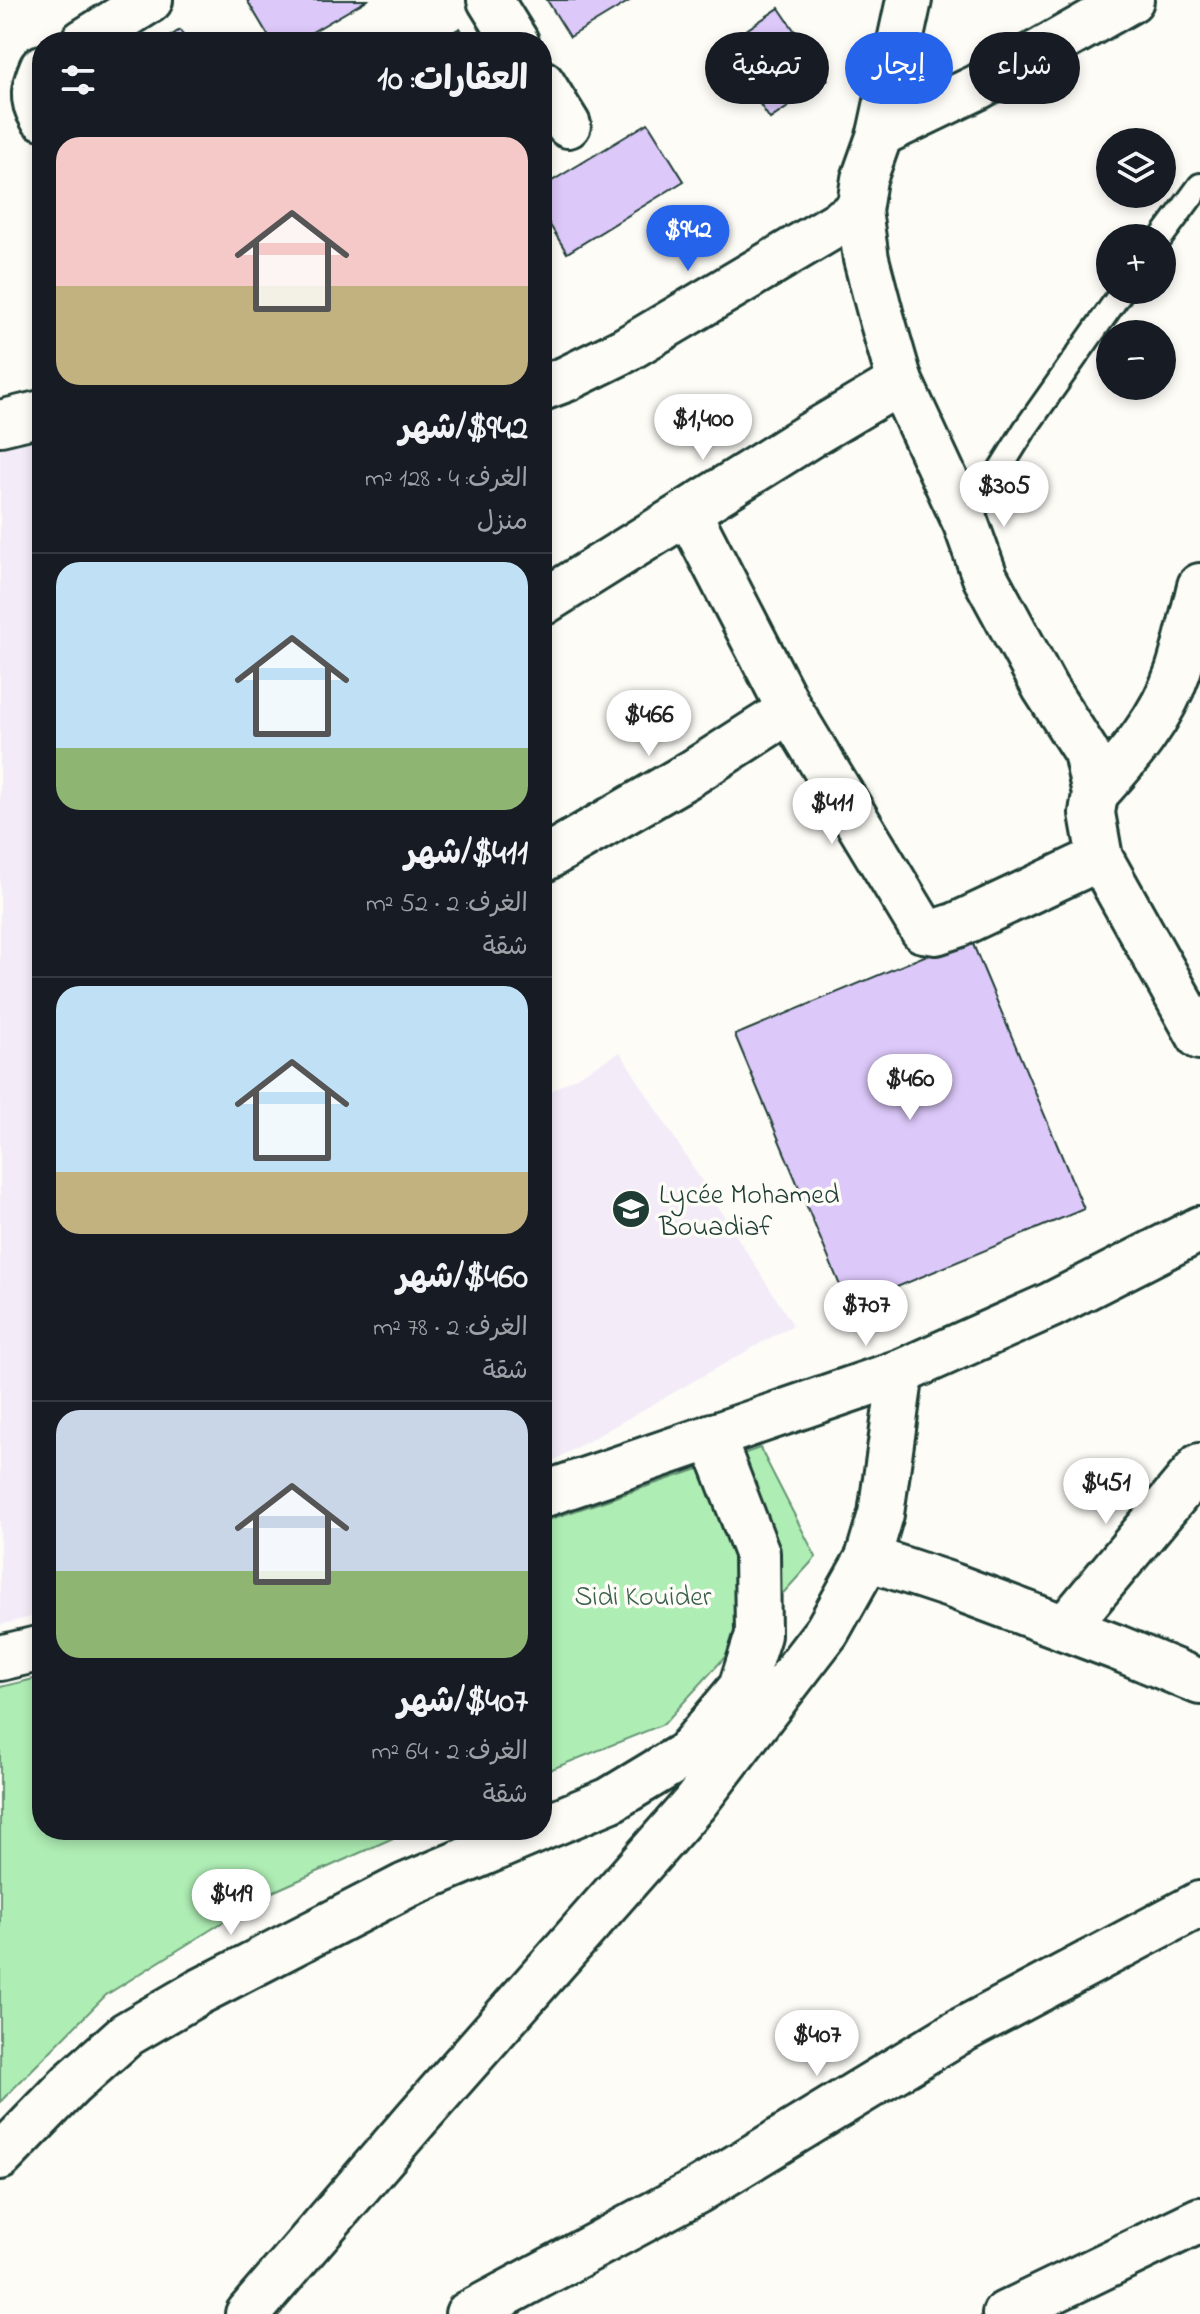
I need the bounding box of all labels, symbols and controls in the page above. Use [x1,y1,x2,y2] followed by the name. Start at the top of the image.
[705,32,829,104] chip: تصفية
[845,32,953,104] chip: إيجار
[969,32,1080,104] chip: شراء
[377,56,528,106] text: العقارات: 10
[56,58,100,102] icon: filters
[1096,128,1176,400] map controls
[1096,128,1176,208] button: layers
[220,189,364,333] icon: home
[641,205,735,273] pin: $942
[664,212,712,250] text: $942
[1096,224,1176,304] button: +
[1096,320,1176,400] button: −
[638,394,768,462] pin: $1,400
[672,401,734,439] text: $1,400
[399,405,528,455] text: $942/شهر
[365,461,528,499] text: الغرف: 4 · 128 m²
[957,461,1051,529] pin: $305
[978,468,1030,506] text: $305
[477,504,528,542] text: منزل
[220,614,364,758] icon: home
[602,690,696,758] pin: $466
[624,697,674,735] text: $466
[785,778,879,846] pin: $411
[811,785,853,823] text: $411
[405,830,528,880] text: $411/شهر
[366,886,528,924] text: الغرف: 2 · 52 m²
[483,929,528,967] text: شقة
[220,1038,364,1182] icon: home
[863,1054,957,1122] pin: $460
[885,1061,935,1099] text: $460
[658,1176,840,1249] place label: Lycée Mohamed Bouadiaf
[610,1188,652,1230] school or university icon: Lycée Mohamed Bouadiaf
[397,1254,528,1304] text: $460/شهر
[819,1280,913,1348] pin: $707
[842,1287,890,1325] text: $707
[373,1310,528,1348] text: الغرف: 2 · 78 m²
[483,1353,528,1391] text: شقة
[1059,1458,1153,1526] pin: $451
[220,1462,364,1606] icon: home
[1081,1465,1131,1503] text: $451
[575,1578,712,1619] park label: Sidi Kouider
[398,1678,528,1728] text: $407/شهر
[371,1734,528,1772] text: الغرف: 2 · 64 m²
[483,1777,528,1815] text: شقة
[184,1869,278,1937] pin: $419
[210,1876,252,1914] text: $419
[770,2010,864,2078] pin: $407
[793,2017,841,2055] text: $407

